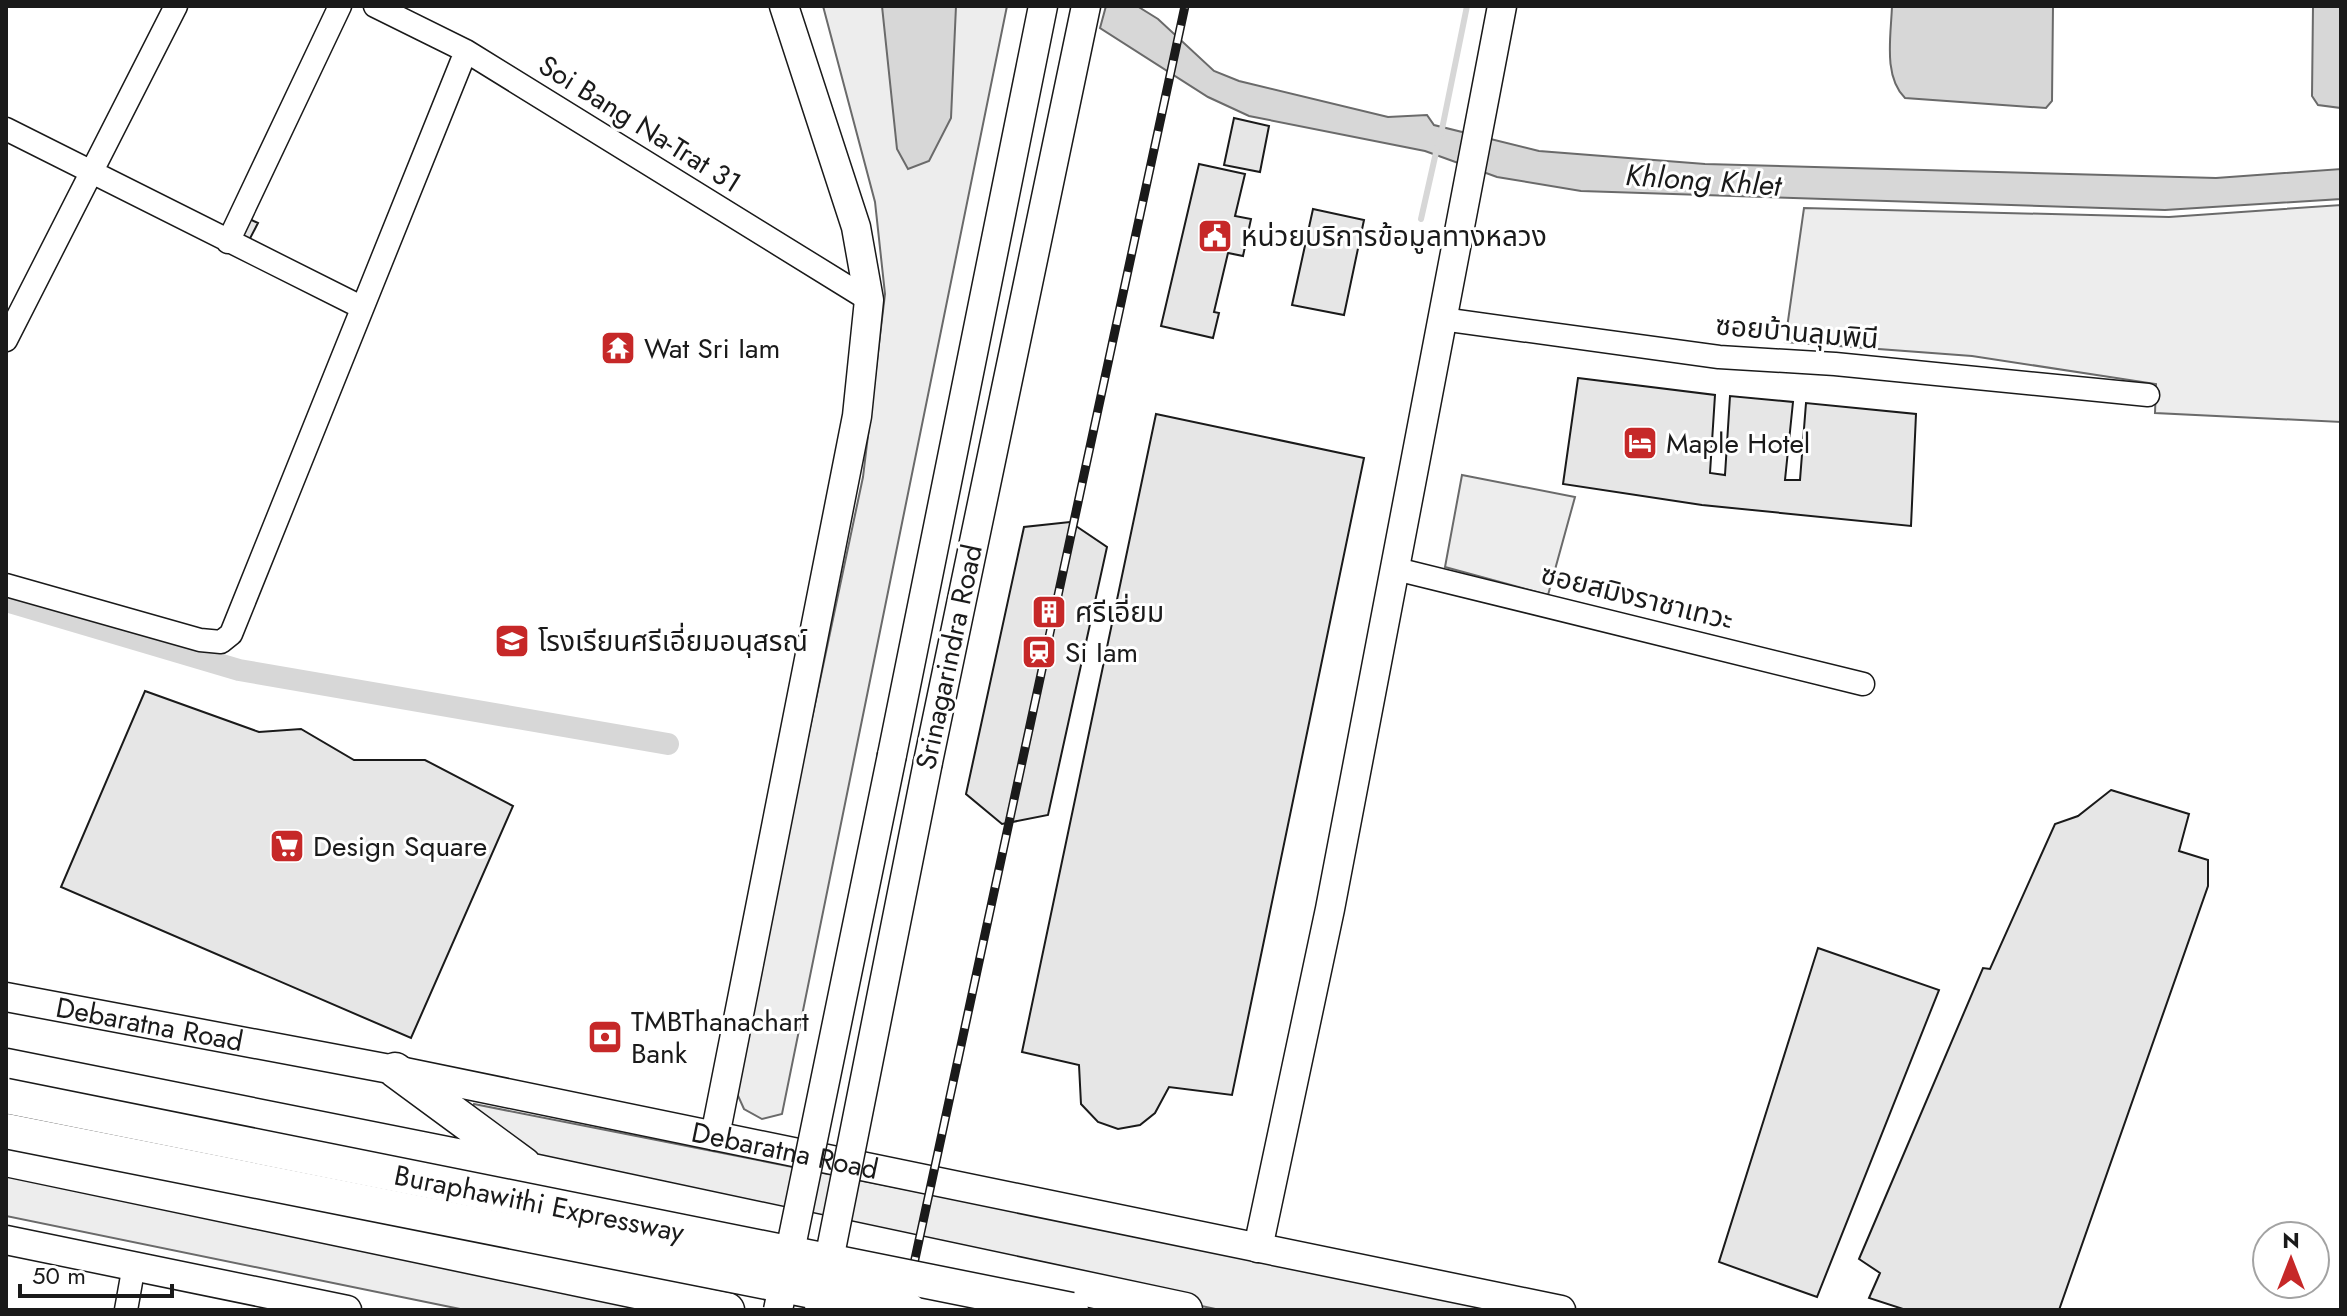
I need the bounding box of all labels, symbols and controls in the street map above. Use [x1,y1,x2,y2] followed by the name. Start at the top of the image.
[531,45,749,203] street label: Soi Bang Na-Trat 31
[1624,153,1784,207] water label: Khlong Khlet
[1241,216,1547,257] place label: หน่วยบริการข้อมูลทางหลวง
[1196,217,1234,255] public building icon: หน่วยบริการข้อมูลทางหลวง
[1714,304,1880,360] street label: ซอยบ้านลุมพินี
[644,328,780,369] place label: Wat Sri Iam
[599,329,637,367] temple icon: Wat Sri Iam
[1666,423,1810,464] place label: Maple Hotel
[1621,424,1659,462] hotel icon: Maple Hotel
[905,541,993,773] street label: Srinagarindra Road
[1537,553,1737,641] street label: ซอยสมิงราชาเทวะ
[1075,592,1164,633] place label: ศรีเอี่ยม
[1030,593,1068,631] building icon: ศรีเอี่ยม
[538,621,808,662] place label: โรงเรียนศรีเอี่ยมอนุสรณ์
[493,622,531,660] school or university icon: โรงเรียนศรีเอี่ยมอนุสรณ์
[1065,632,1138,673] place label: Si Iam
[1020,633,1058,671] station icon: Si Iam
[313,826,487,867] place label: Design Square
[268,827,306,865] supermarket icon: Design Square
[52,986,247,1062] street label: Debaratna Road
[631,1001,809,1074] place label: TMBThanachart Bank
[586,1018,624,1056] bank icon: TMBThanachart Bank
[688,1111,882,1189] street label: Debaratna Road
[391,1154,689,1252] street label: Buraphawithi Expressway
[2251,1220,2331,1300] north arrow
[2282,1224,2300,1256] text: N
[20,1248,172,1298] scale bar
[32,1258,86,1293] text: 50 m

